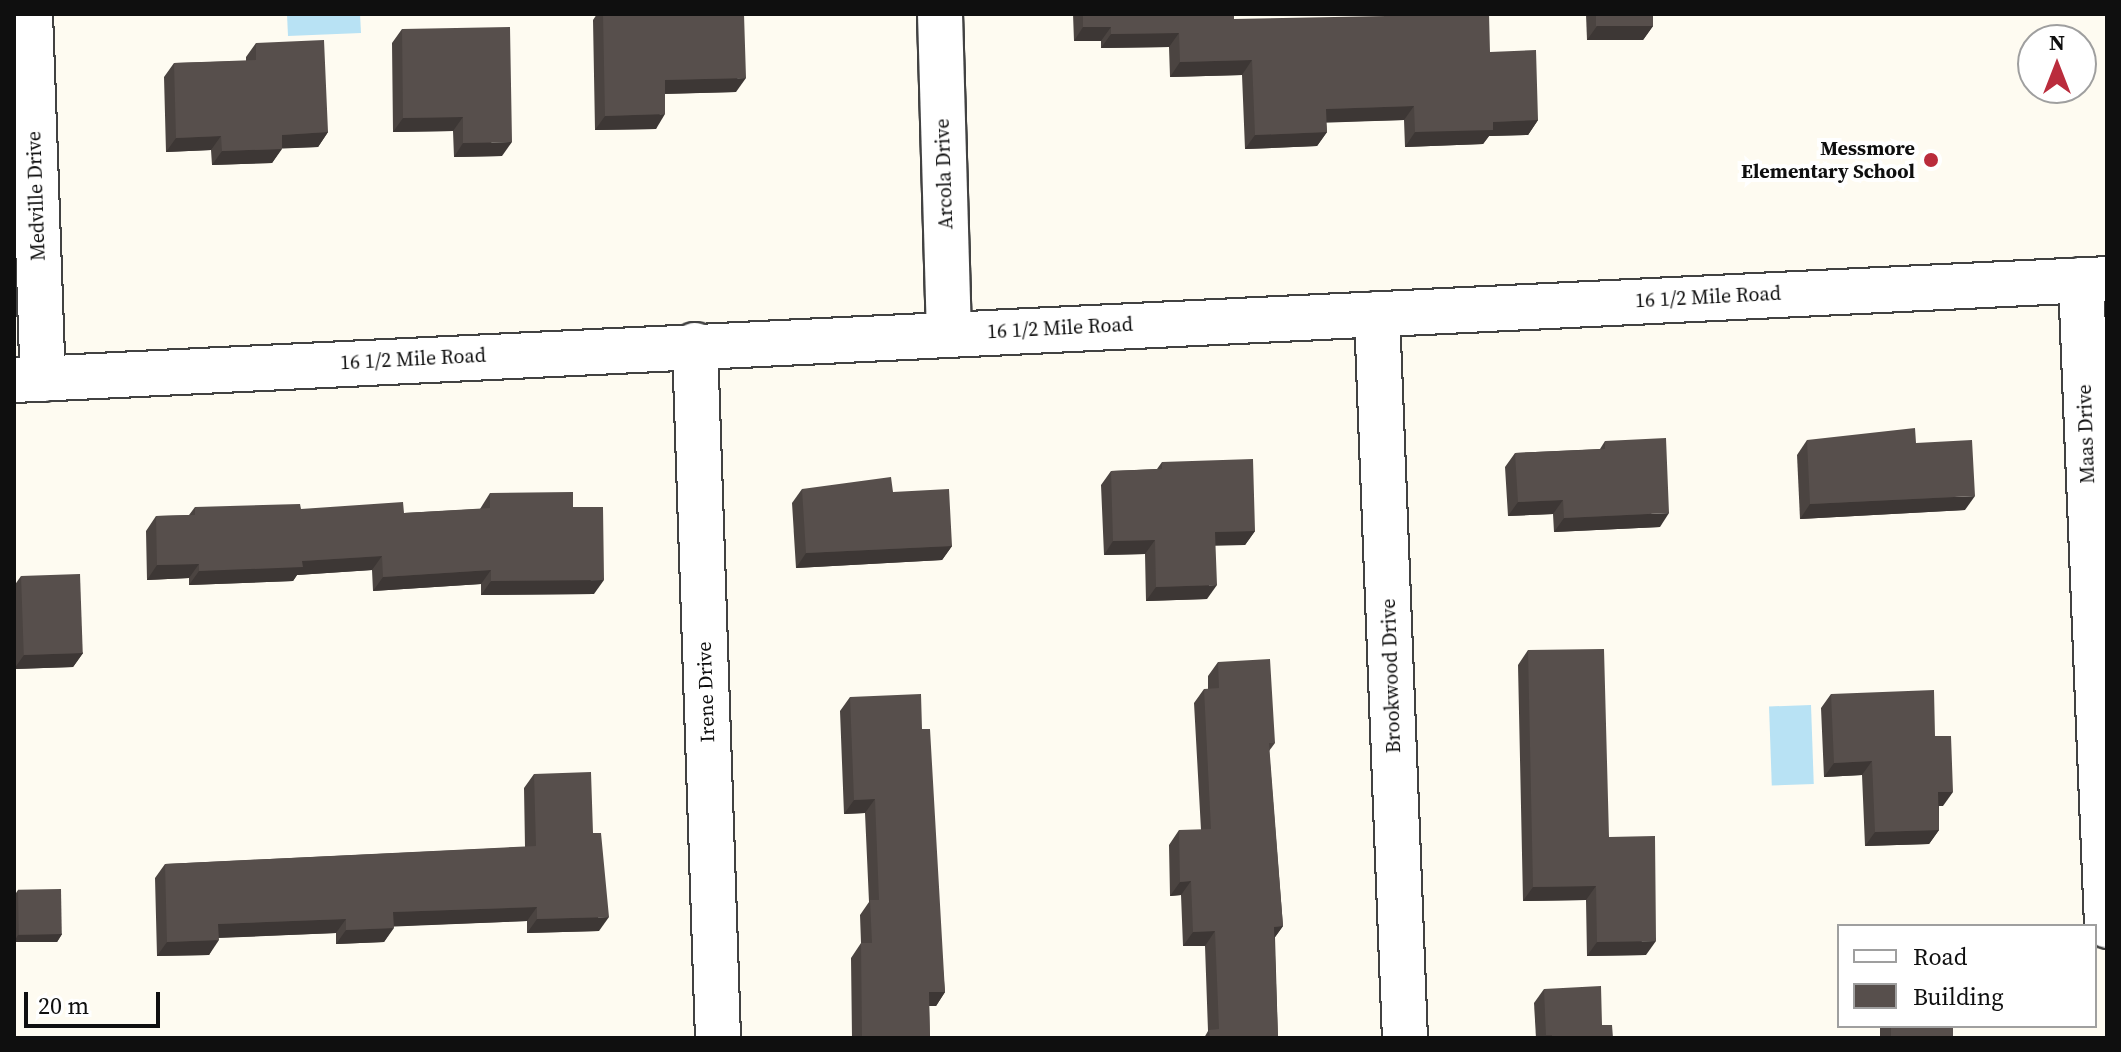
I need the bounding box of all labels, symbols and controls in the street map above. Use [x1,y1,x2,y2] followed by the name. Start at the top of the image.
[2017,24,2097,104] north arrow
[2049,27,2065,57] text: N
[930,118,958,230] street label: Arcola Drive
[22,131,50,261] street label: Medville Drive
[1741,136,1915,183] place label: Messmore Elementary School
[1922,151,1940,169] marker: Messmore Elementary School
[1634,281,1782,313] street label: 16 1/2 Mile Road
[986,312,1134,344] street label: 16 1/2 Mile Road
[339,343,487,375] street label: 16 1/2 Mile Road
[2072,384,2100,484] street label: Maas Drive
[1376,598,1406,754] street label: Brookwood Drive
[692,641,720,743] street label: Irene Drive
[1837,924,2097,1028] legend
[1913,940,1967,973] text: Road
[28,976,164,1026] scale bar
[1913,980,2004,1013] text: Building
[38,989,89,1022] text: 20 m

